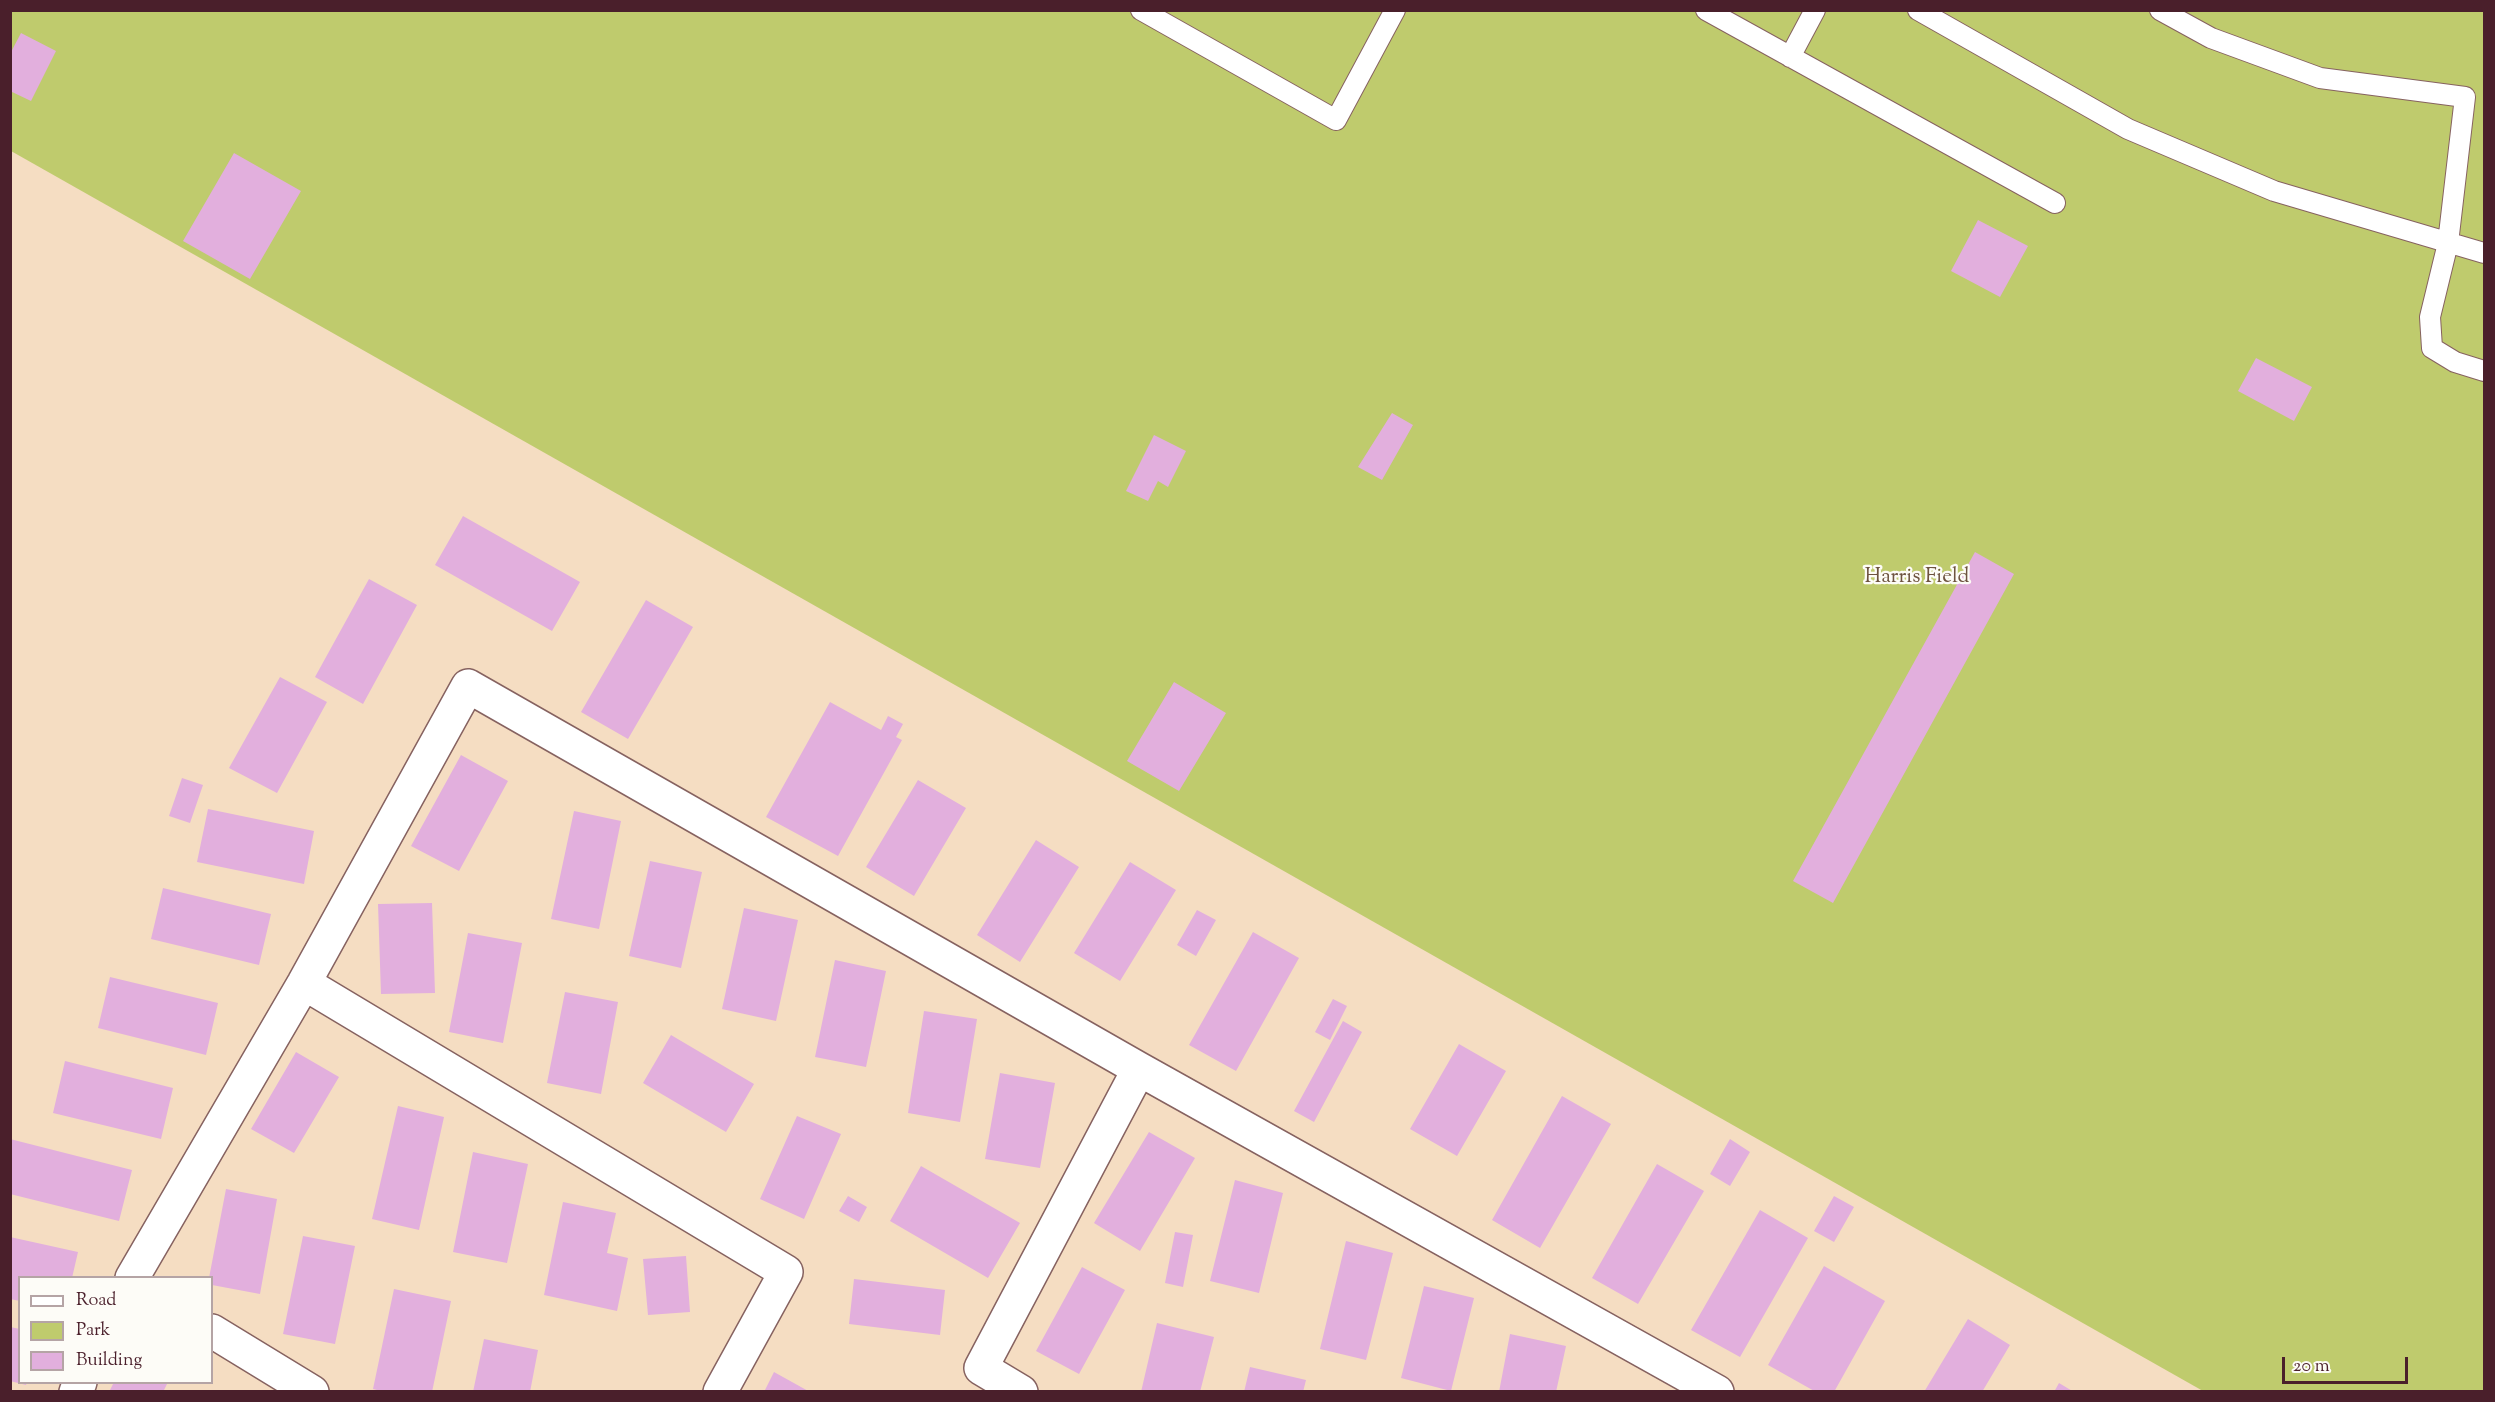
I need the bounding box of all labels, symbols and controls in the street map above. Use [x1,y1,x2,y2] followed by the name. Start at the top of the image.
[1865,565,1969,591] park label: Harris Field
[18,1276,213,1384] legend
[76,1288,116,1314] text: Road
[76,1318,110,1344] text: Park
[2285,1345,2411,1383] scale bar
[76,1348,142,1374] text: Building
[2293,1354,2330,1380] text: 20 m

